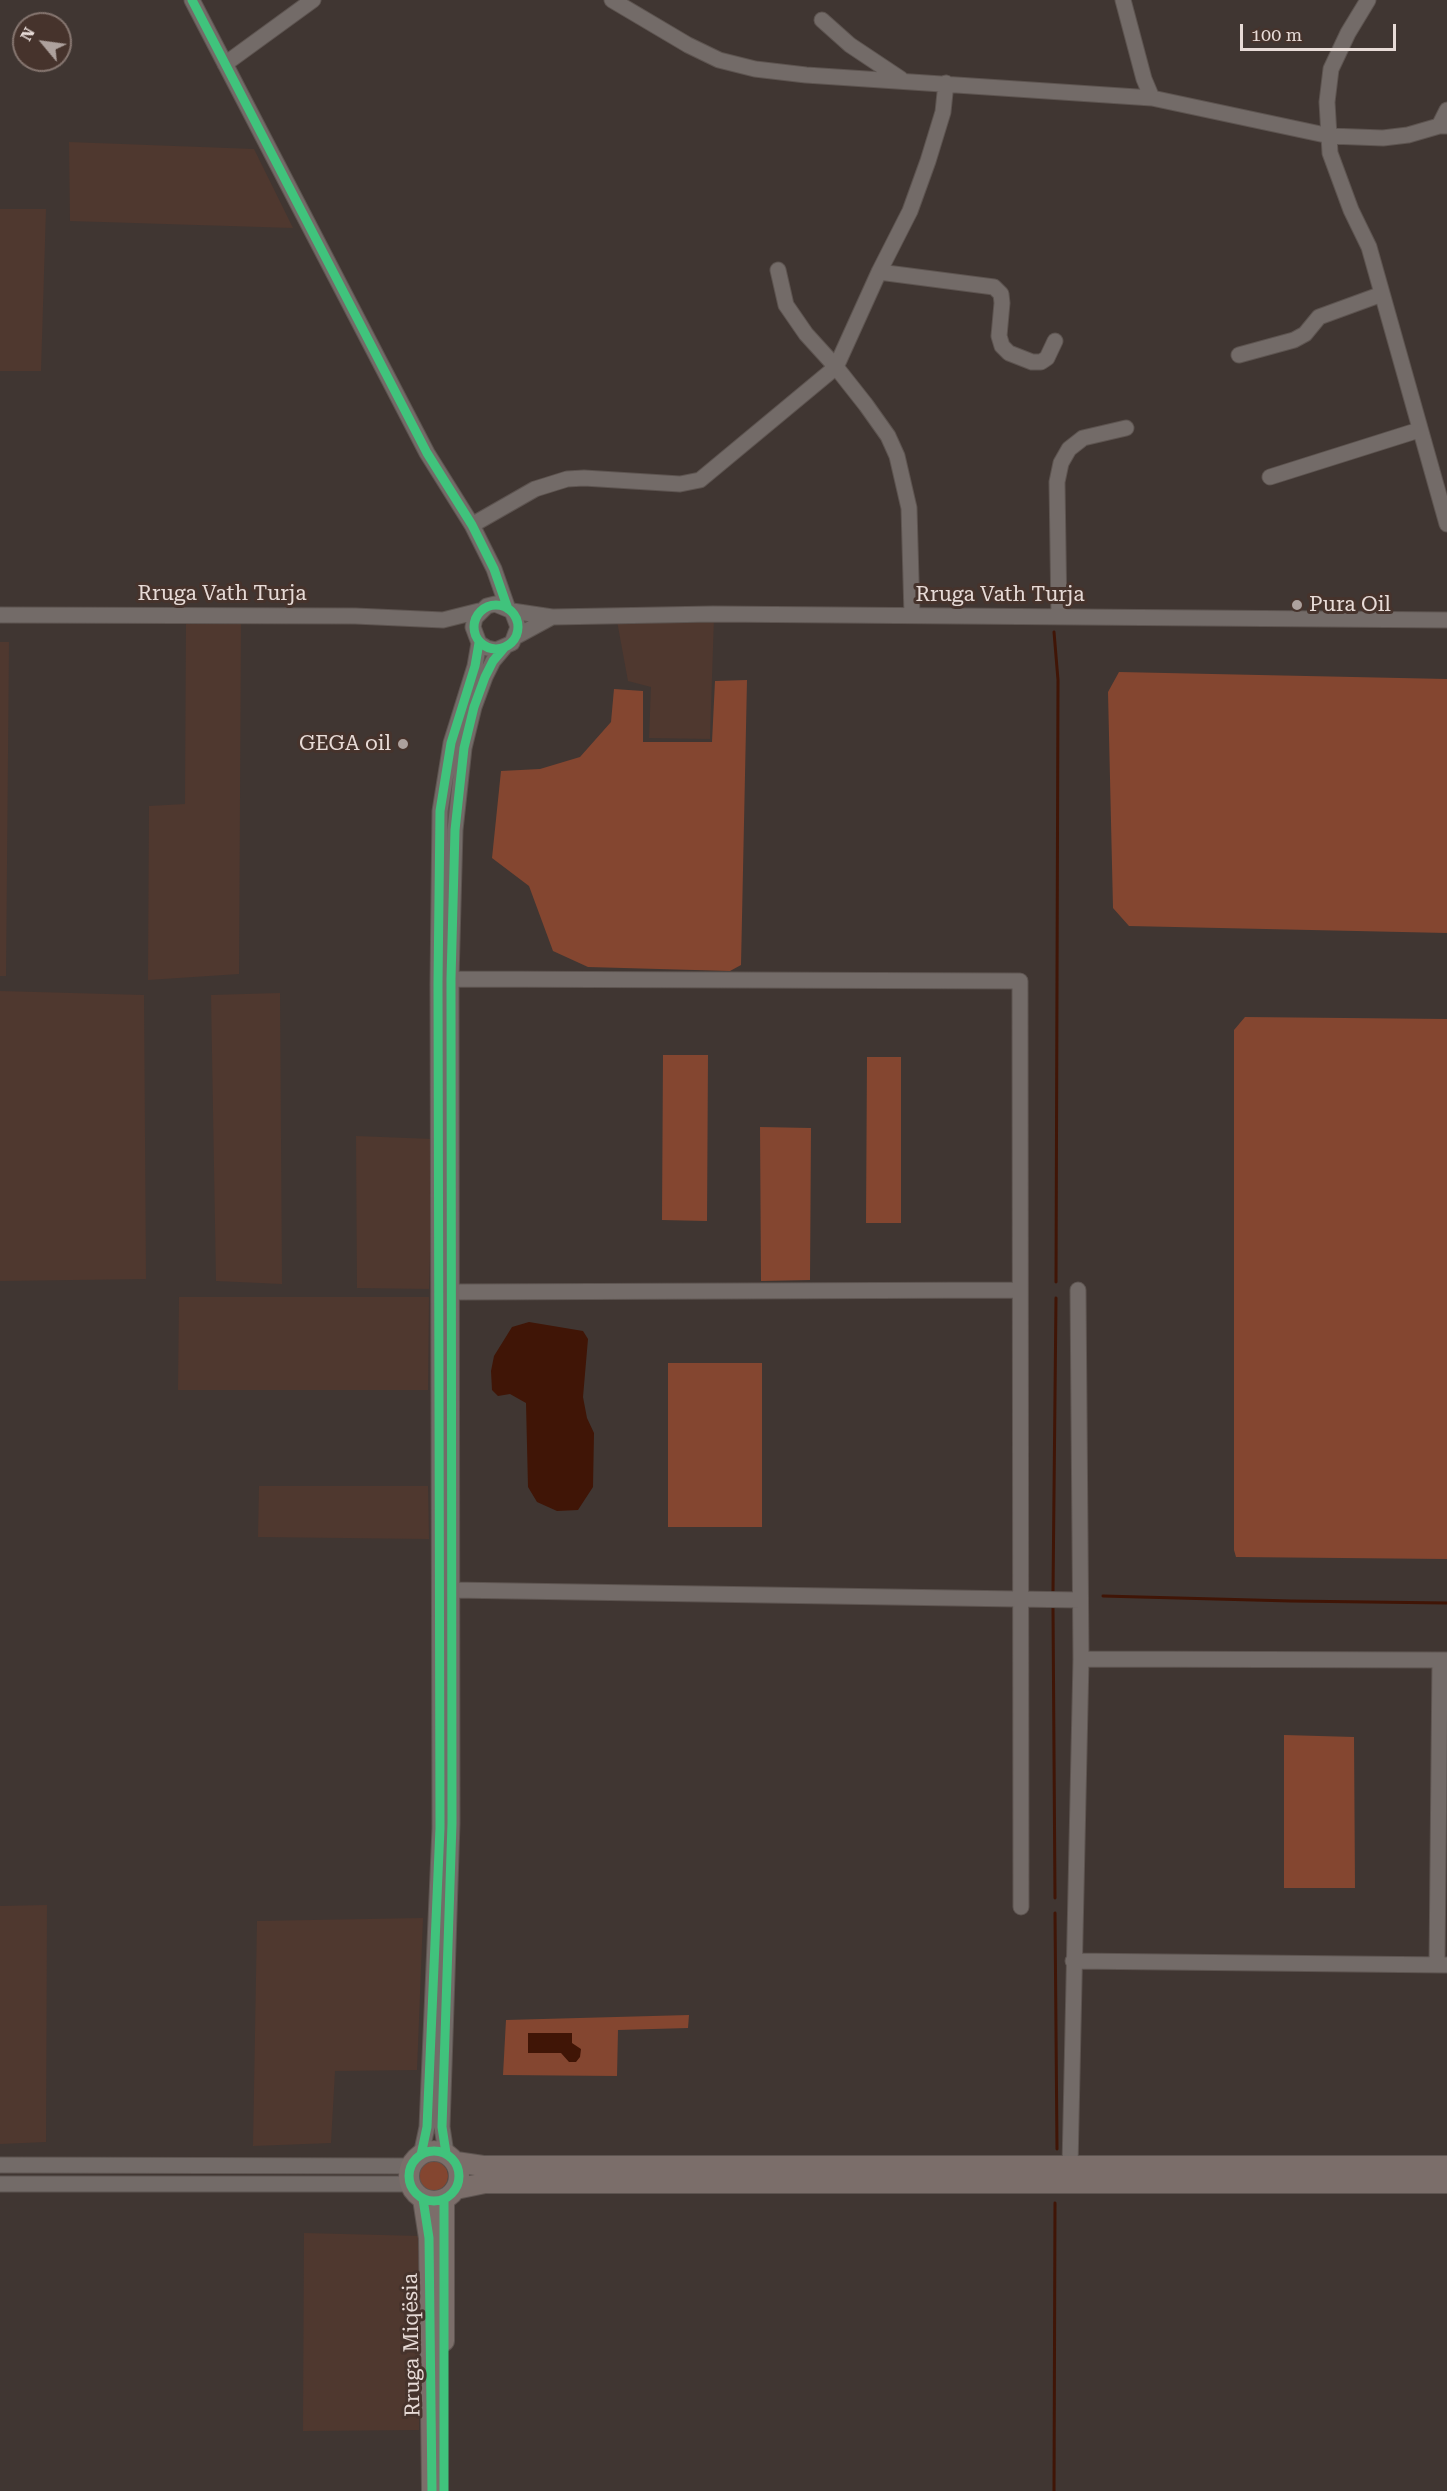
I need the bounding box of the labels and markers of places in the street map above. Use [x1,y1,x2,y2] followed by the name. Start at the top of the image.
[1309,592,1391,618] place label: Pura Oil
[1290,598,1304,612] marker: Pura Oil
[299,731,391,757] place label: GEGA oil
[396,737,410,751] marker: GEGA oil

